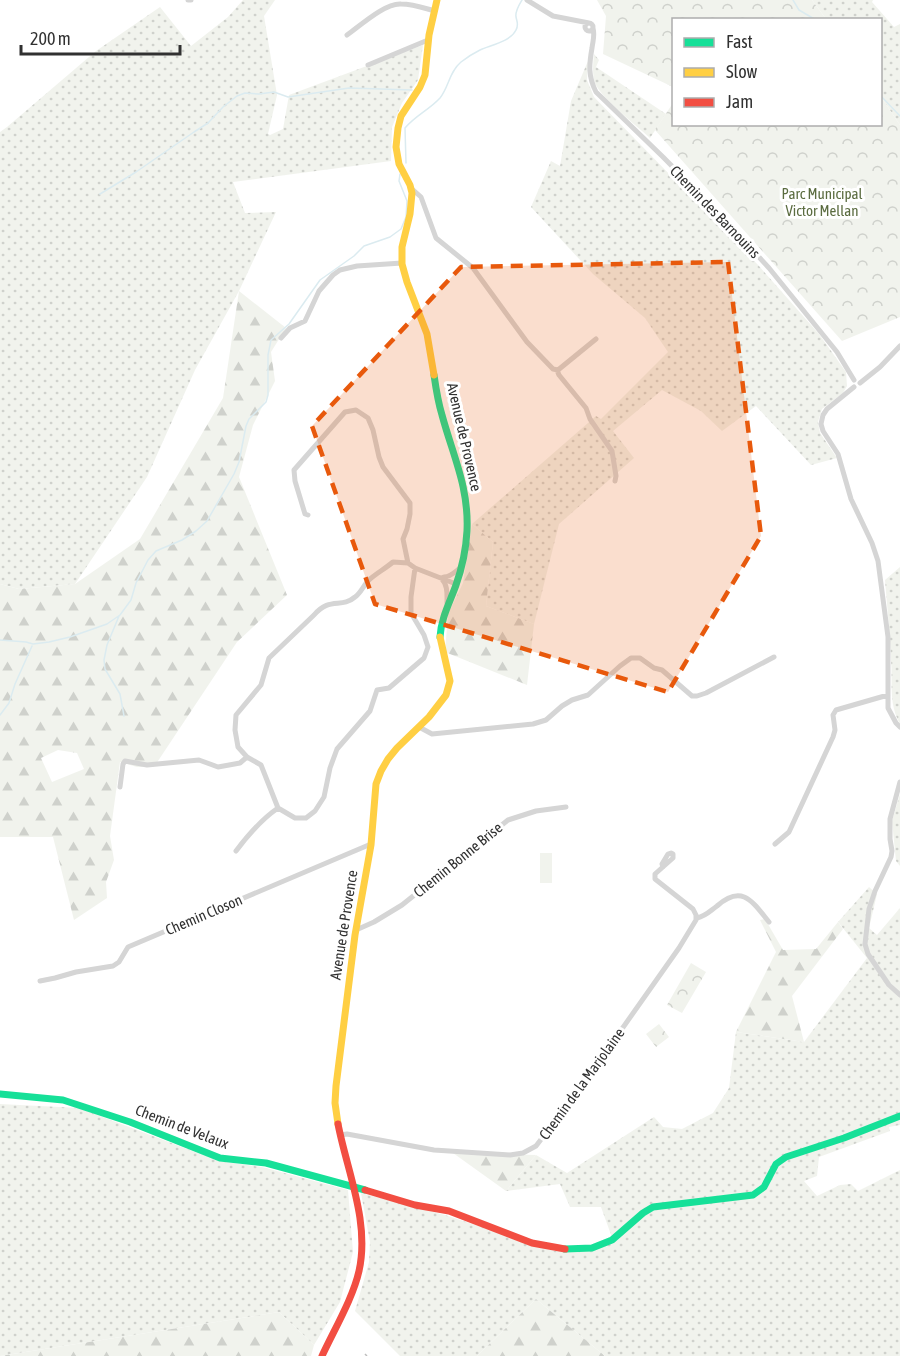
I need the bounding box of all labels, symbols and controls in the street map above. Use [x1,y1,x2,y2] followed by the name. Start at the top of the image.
[21,18,180,56] scale bar
[672,18,882,126] legend
[30,28,71,49] text: 200 m
[726,31,753,52] text: Fast
[726,61,757,82] text: Slow
[726,91,753,112] text: Jam
[667,162,764,261] street label: Chemin des Barnouins
[781,185,863,219] park label: Parc Municipal Victor Mellan
[444,381,485,493] street label: Avenue de Provence
[410,819,506,901] street label: Chemin Bonne Brise
[326,869,361,981] street label: Avenue de Provence
[163,891,245,938] street label: Chemin Closon
[535,1024,628,1143] street label: Chemin de la Marjolaine
[133,1101,231,1152] street label: Chemin de Velaux

